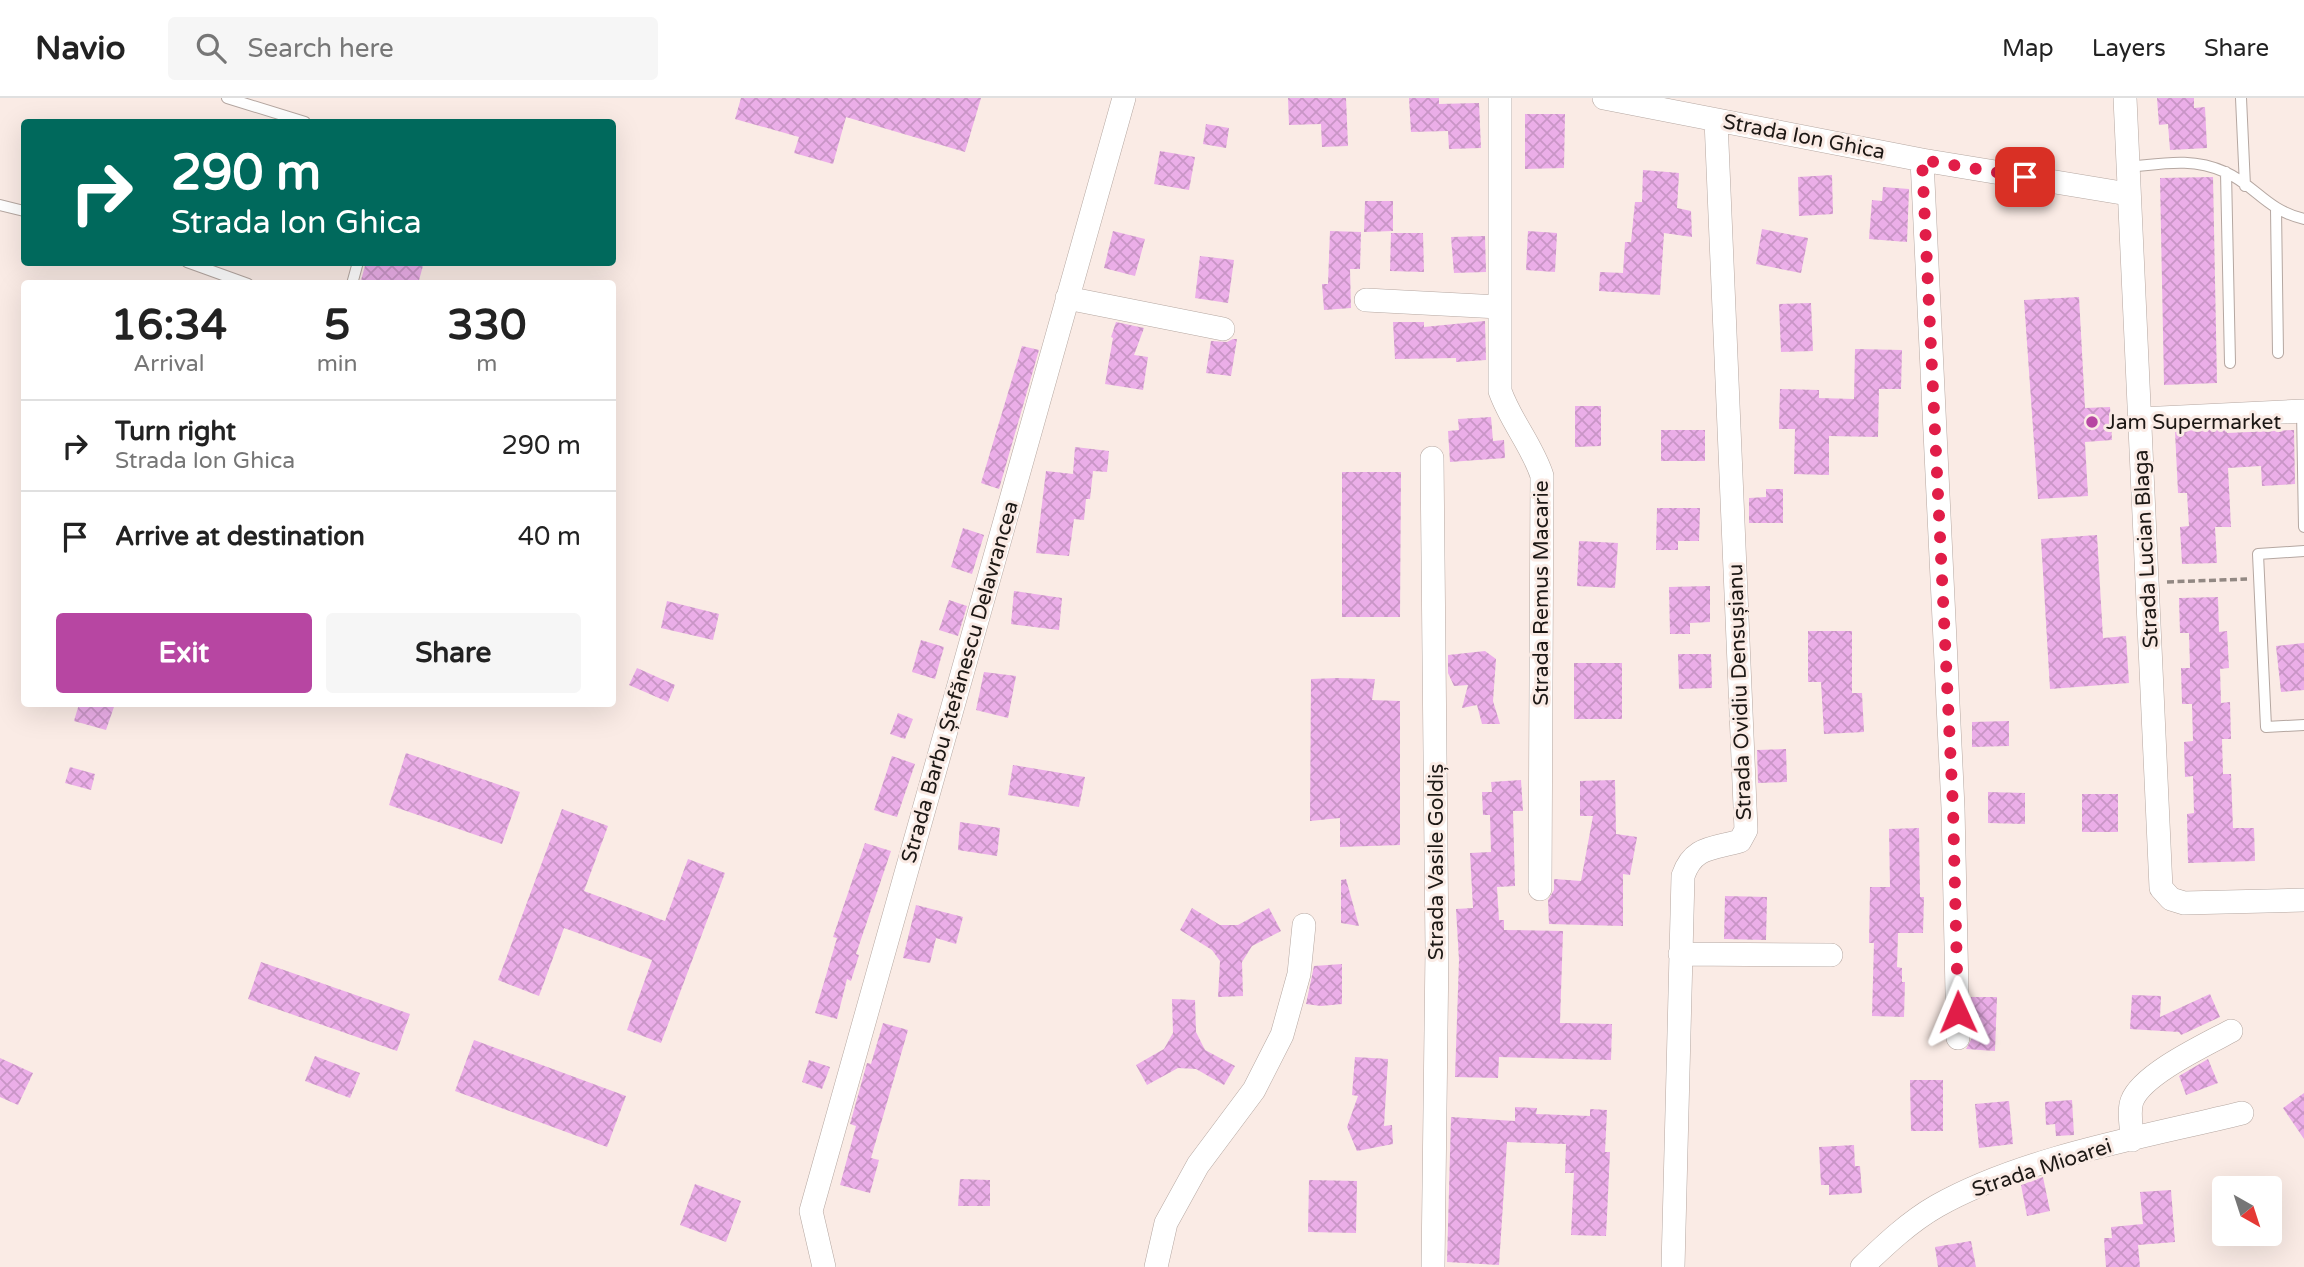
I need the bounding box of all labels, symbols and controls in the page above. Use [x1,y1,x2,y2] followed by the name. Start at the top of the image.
[168,17,658,80] search box
[35,29,126,68] text: Navio
[192,29,230,67] icon: search
[248,33,394,64] text: Search here
[2002,34,2054,63] text: Map
[2092,34,2166,63] text: Layers
[2204,34,2269,63] text: Share
[1721,109,1887,165] street label: Strada Ion Ghica
[171,144,321,203] text: 290 m
[56,147,147,238] icon: right
[1995,147,2055,207] pin
[2006,158,2044,196] icon: arrive
[171,204,422,242] text: Strada Ion Ghica
[111,300,227,351] text: 16:34
[324,300,350,351] text: 5
[447,300,526,351] text: 330
[133,350,204,378] text: Arrival
[317,350,358,378] text: min
[476,350,497,378] text: m
[2106,410,2281,435] place label: Jam Supermarket
[2084,414,2100,430] marker: Jam Supermarket
[115,416,236,447] text: Turn right
[56,427,94,465] icon: right
[501,430,581,461] text: 290 m
[115,447,295,475] text: Strada Ion Ghica
[2128,449,2164,649] street label: Strada Lucian Blaga
[1529,480,1554,706] street label: Strada Remus Macarie
[896,498,1024,866] street label: Strada Barbu Ștefănescu Delavrancea
[56,518,94,556] icon: arrive
[115,521,365,552] text: Arrive at destination
[518,521,581,552] text: 40 m
[1723,563,1757,821] street label: Strada Ovidiu Densușianu
[56,613,312,693] button: Exit
[326,613,581,693] button: Share
[1424,764,1449,960] street label: Strada Vasile Goldiș
[1921,975,1995,1049] position arrow
[1969,1134,2115,1202] street label: Strada Mioarei
[2212,1176,2282,1246] north arrow
[2212,1176,2282,1246] map controls

